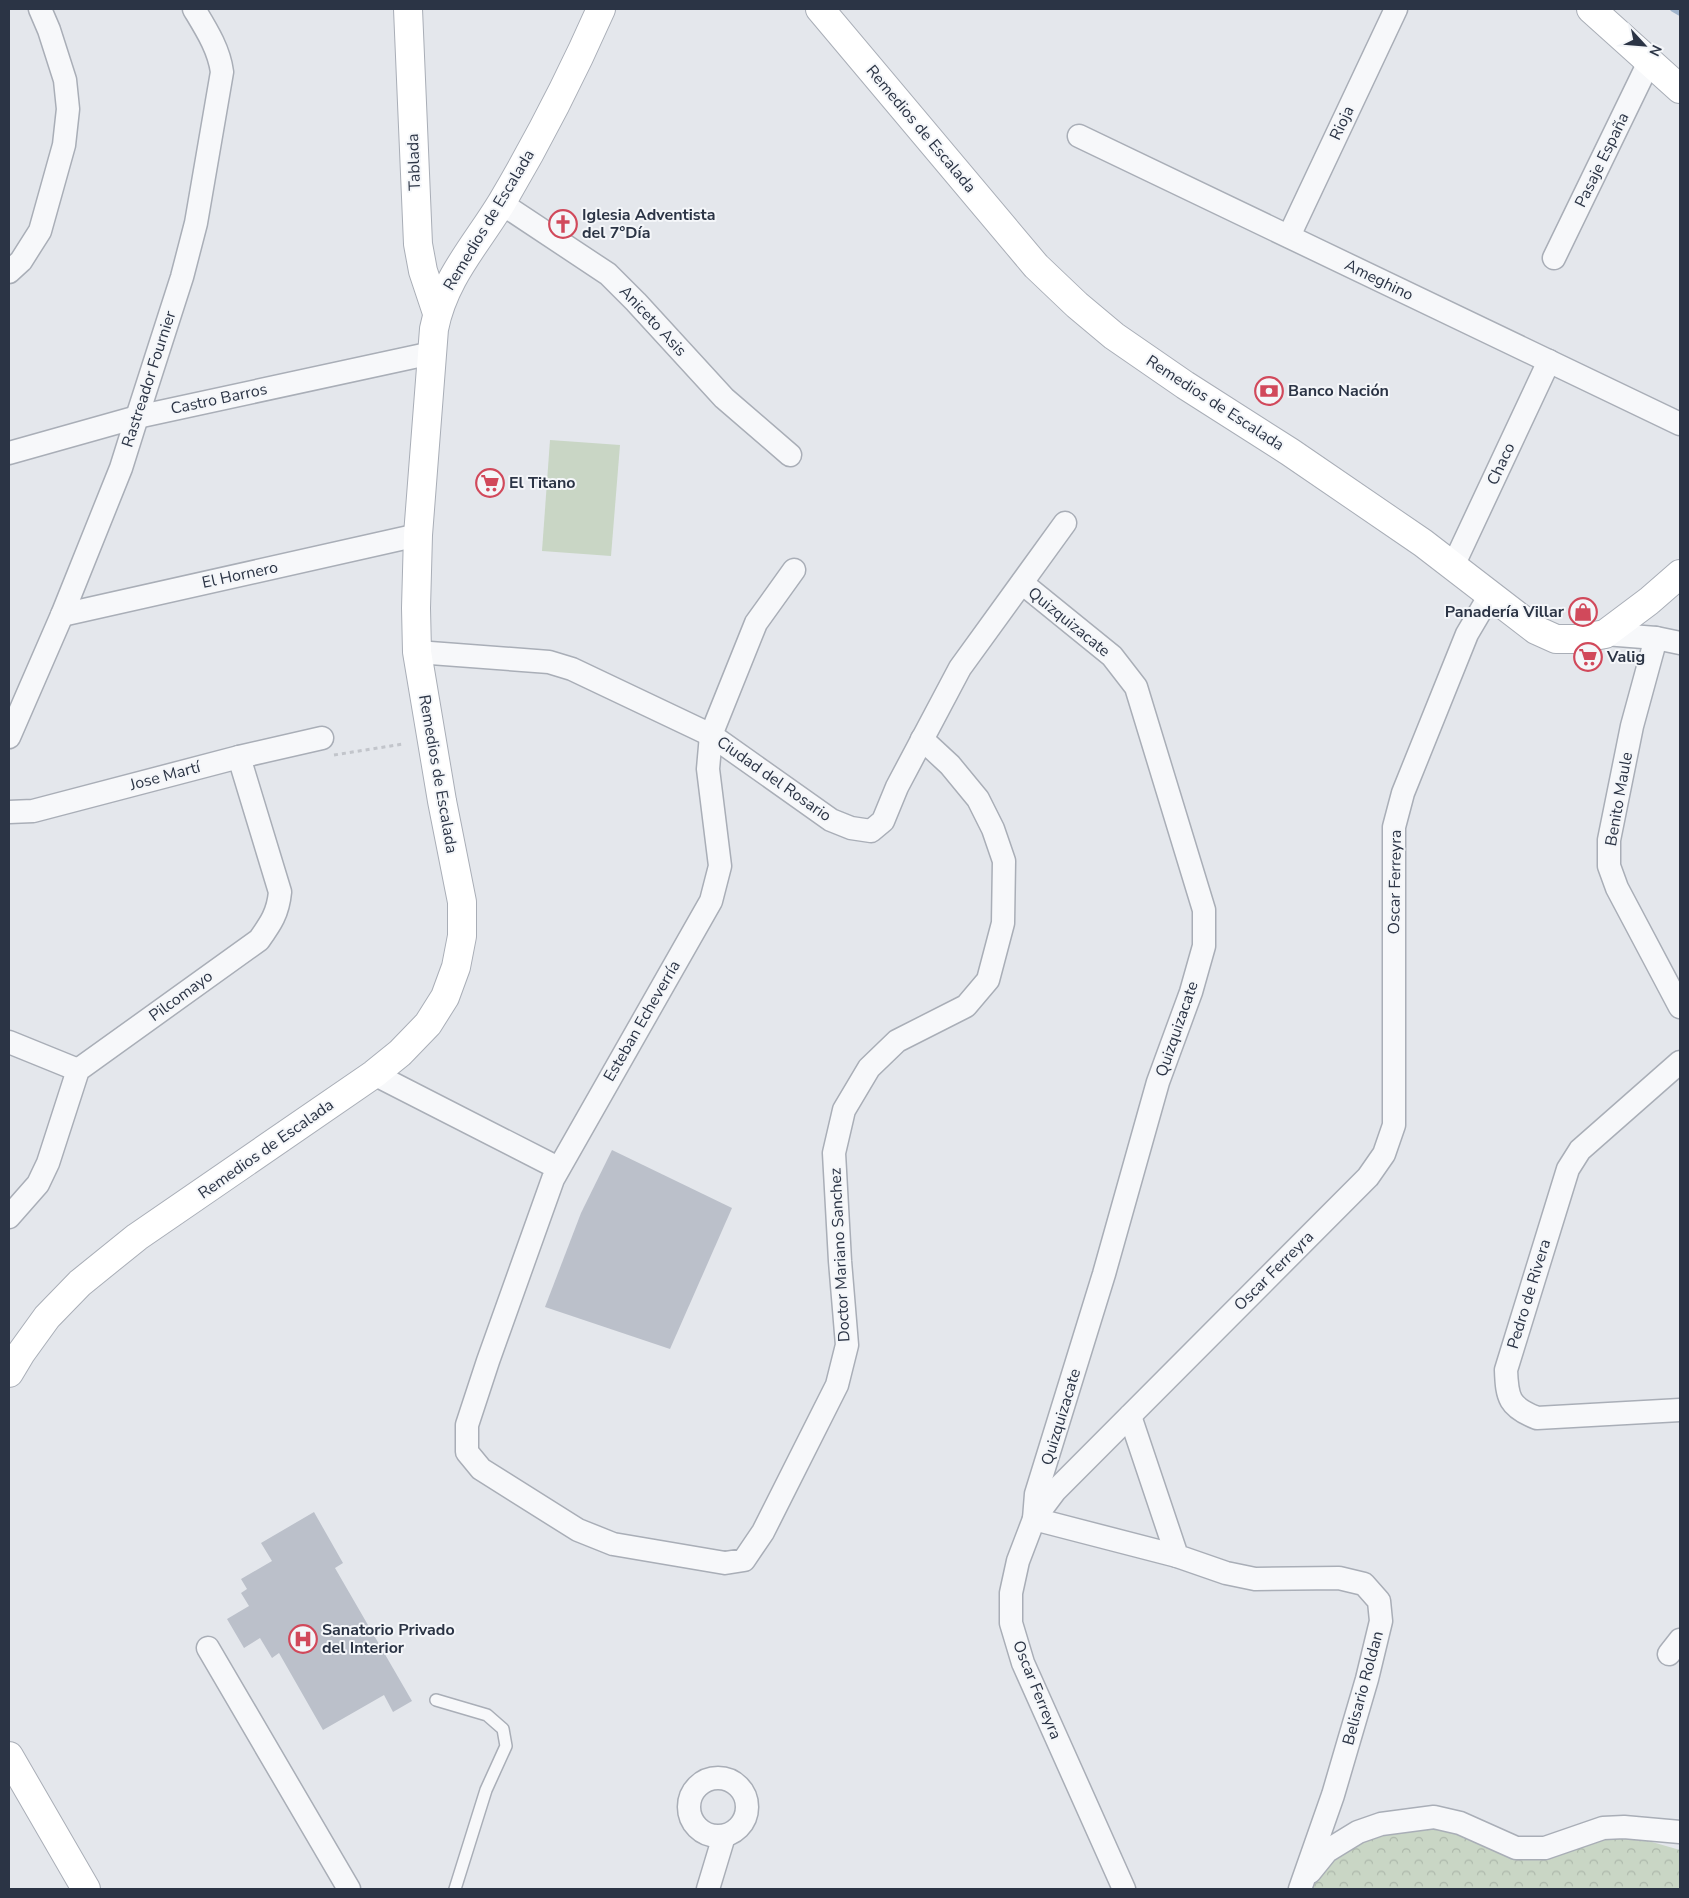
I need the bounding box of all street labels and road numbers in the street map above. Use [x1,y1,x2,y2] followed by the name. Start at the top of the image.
[861,60,981,198] street label: Remedios de Escalada
[1325,102,1359,144] street label: Rioja
[1570,109,1634,211] street label: Pasaje España
[402,133,426,191] street label: Tablada
[438,145,540,295] street label: Remedios de Escalada
[1341,254,1417,306] street label: Ameghino
[614,281,692,361] street label: Aniceto Asis
[117,308,182,450] street label: Rastreador Fournier
[1142,350,1288,456] street label: Remedios de Escalada
[169,378,269,420] street label: Castro Barros
[1482,439,1520,489] street label: Chaco
[200,556,280,594] street label: El Hornero
[1023,582,1115,662] street label: Quizquizacate
[413,693,463,855] street label: Remedios de Escalada
[712,731,836,827] street label: Ciudad del Rosario
[1600,750,1638,848] street label: Benito Maule
[126,756,204,796] street label: Jose Martí
[1383,829,1407,935] street label: Oscar Ferreyra
[598,956,686,1086] street label: Esteban Echeverría
[145,965,217,1027] street label: Pilcomayo
[1150,978,1204,1080] street label: Quizquizacate
[194,1094,338,1204] street label: Remedios de Escalada
[824,1167,856,1343] street label: Doctor Mariano Sanchez
[1229,1226,1319,1316] street label: Oscar Ferreyra
[1502,1237,1556,1351] street label: Pedro de Rivera
[1036,1366,1086,1468] street label: Quizquizacate
[1337,1628,1389,1748] street label: Belisario Roldan
[1007,1637,1067,1743] street label: Oscar Ferreyra

